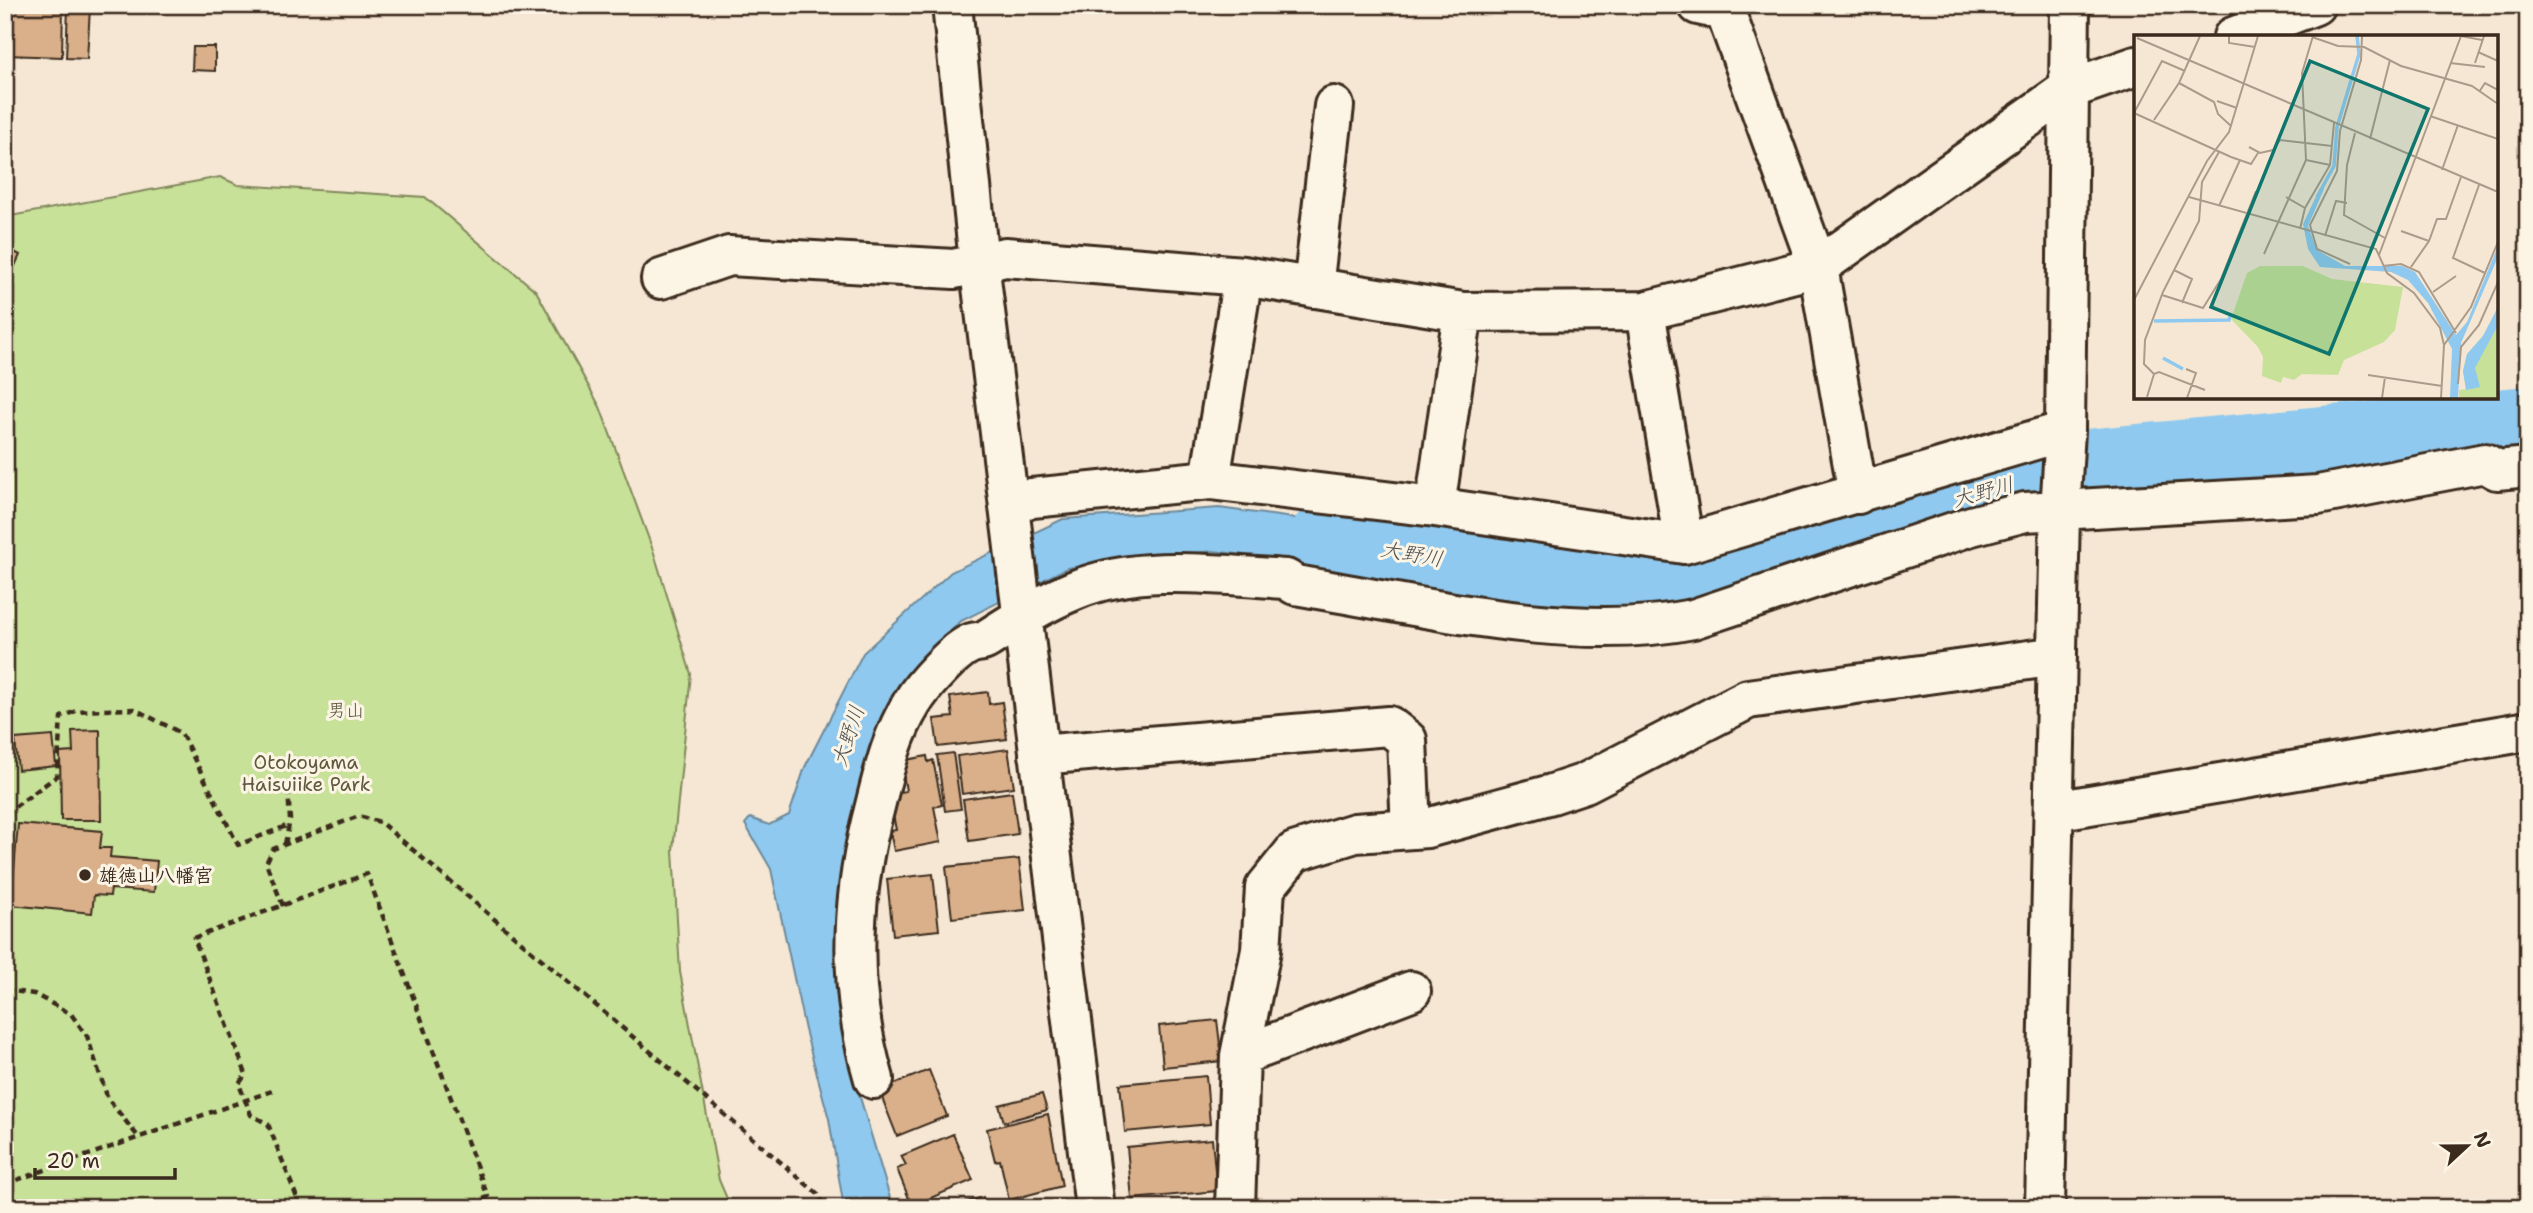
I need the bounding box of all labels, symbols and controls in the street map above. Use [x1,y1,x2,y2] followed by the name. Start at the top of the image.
[2134,35,2498,399] inset map
[1949,470,2017,514] water label: 大野川
[1379,535,1445,573] water label: 大野川
[327,698,365,723] park label: 男山
[825,702,871,770] water label: 大野川
[241,750,371,797] park label: Otokoyama Haisuiike Park
[99,863,213,888] place label: 雄徳山八幡宮
[77,867,93,883] marker: 雄徳山八幡宮
[2432,1112,2502,1182] north arrow
[2468,1128,2497,1151] text: N
[35,1136,175,1180] scale bar
[46,1147,100,1175] text: 20 m

